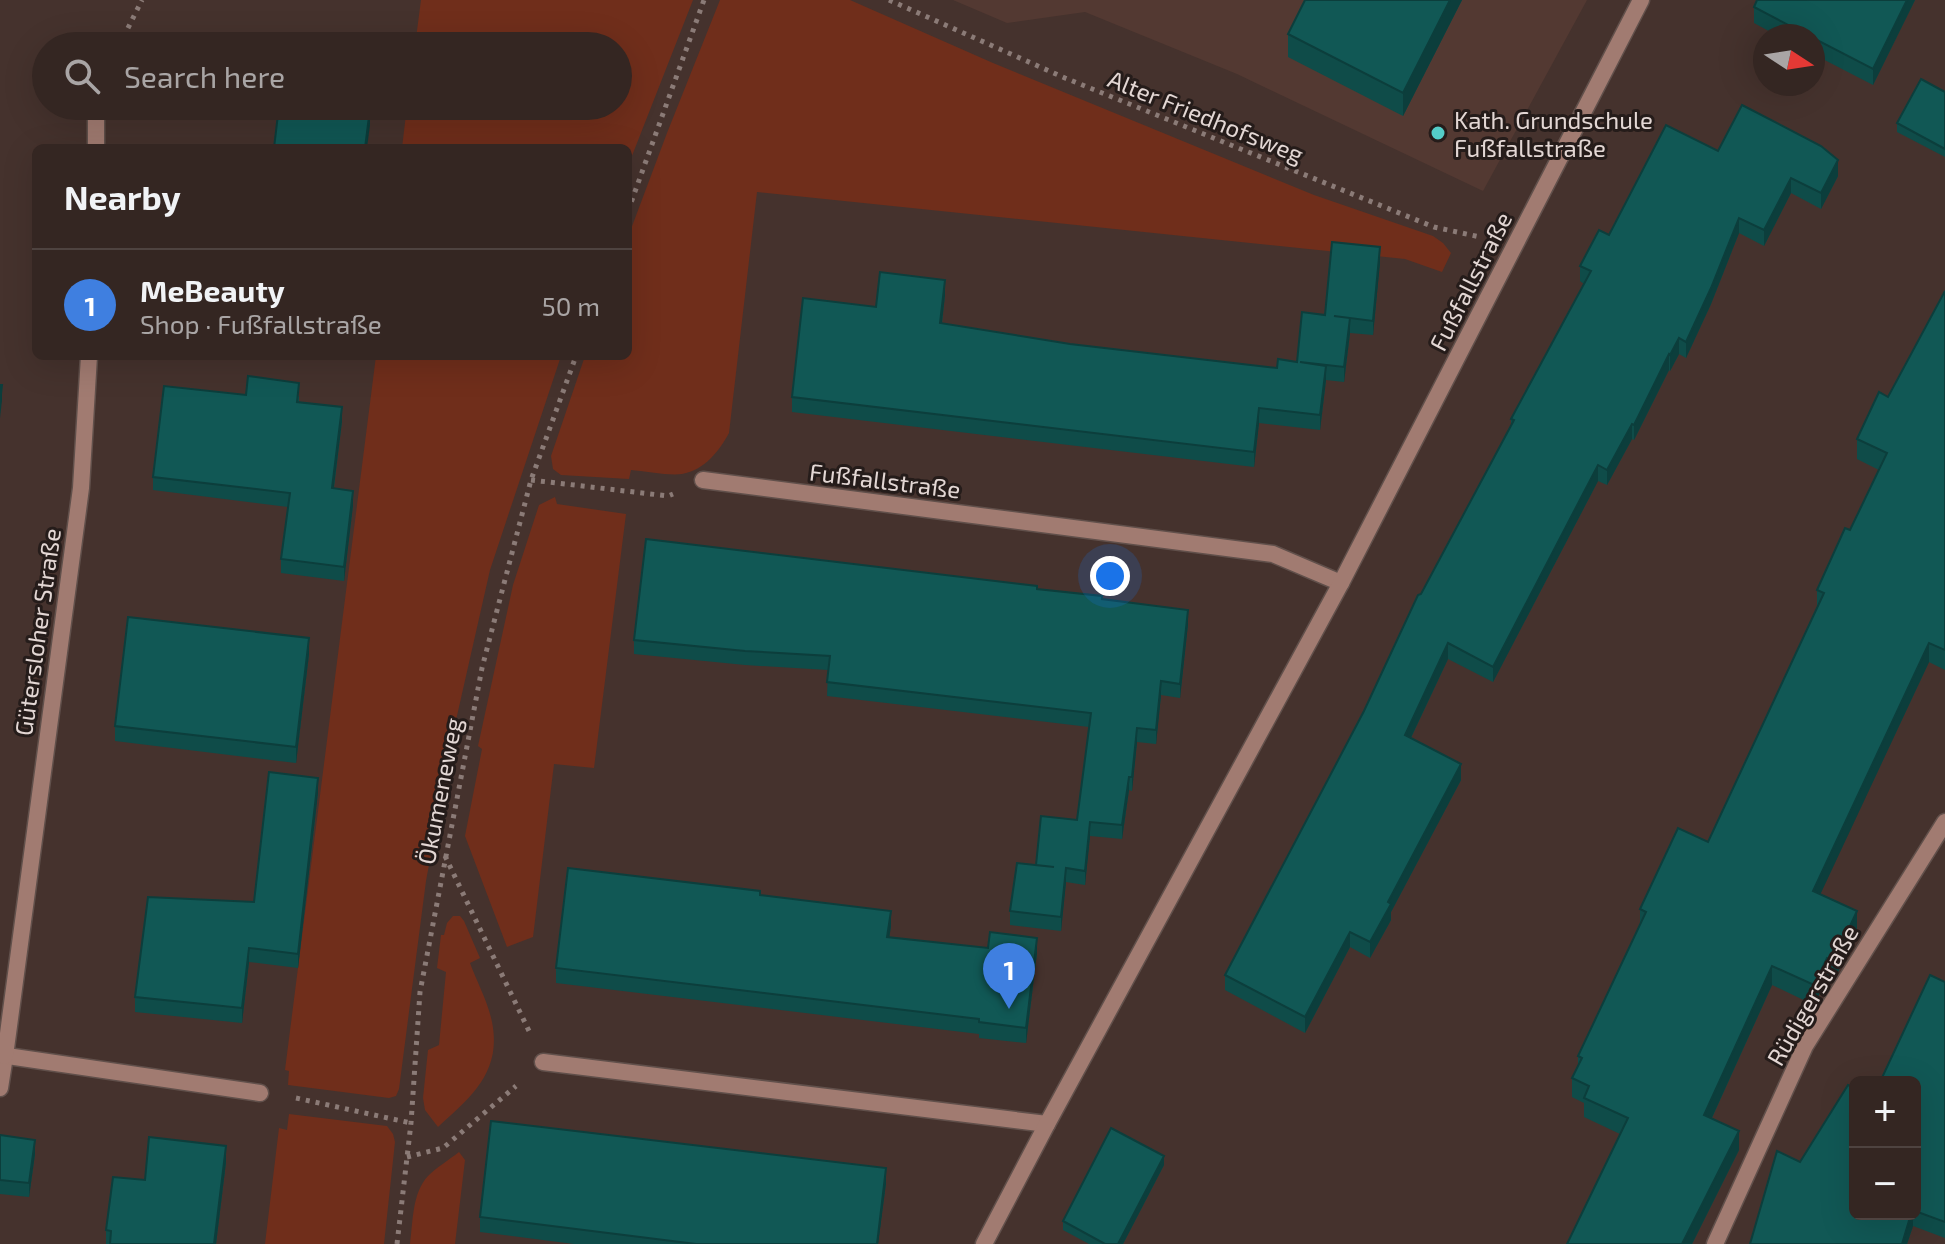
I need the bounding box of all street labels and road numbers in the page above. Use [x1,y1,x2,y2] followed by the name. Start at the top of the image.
[1104,64,1308,168] street label: Alter Friedhofsweg
[1423,207,1517,355] street label: Fußfallstraße
[808,456,962,504] street label: Fußfallstraße
[8,526,66,738] street label: Gütersloher Straße
[411,715,467,867] street label: Ökumeneweg
[1760,920,1864,1070] street label: Rüdigerstraße

